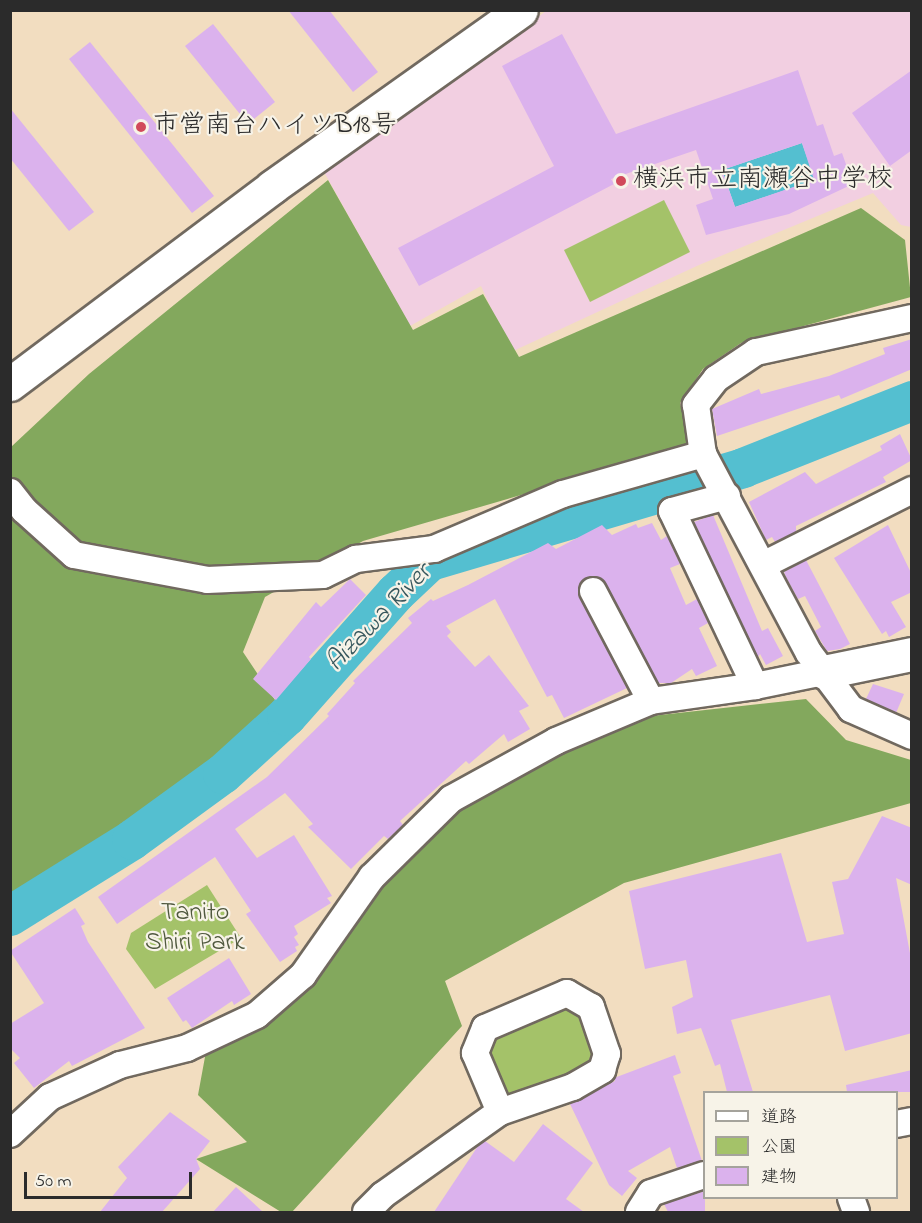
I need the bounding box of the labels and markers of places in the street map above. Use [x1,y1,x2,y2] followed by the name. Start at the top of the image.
[153,111,397,143] place label: 市営南台ハイツB18号
[134,120,148,134] marker: 市営南台ハイツB18号
[633,165,893,197] place label: 横浜市立南瀬谷中学校
[614,174,628,188] marker: 横浜市立南瀬谷中学校

